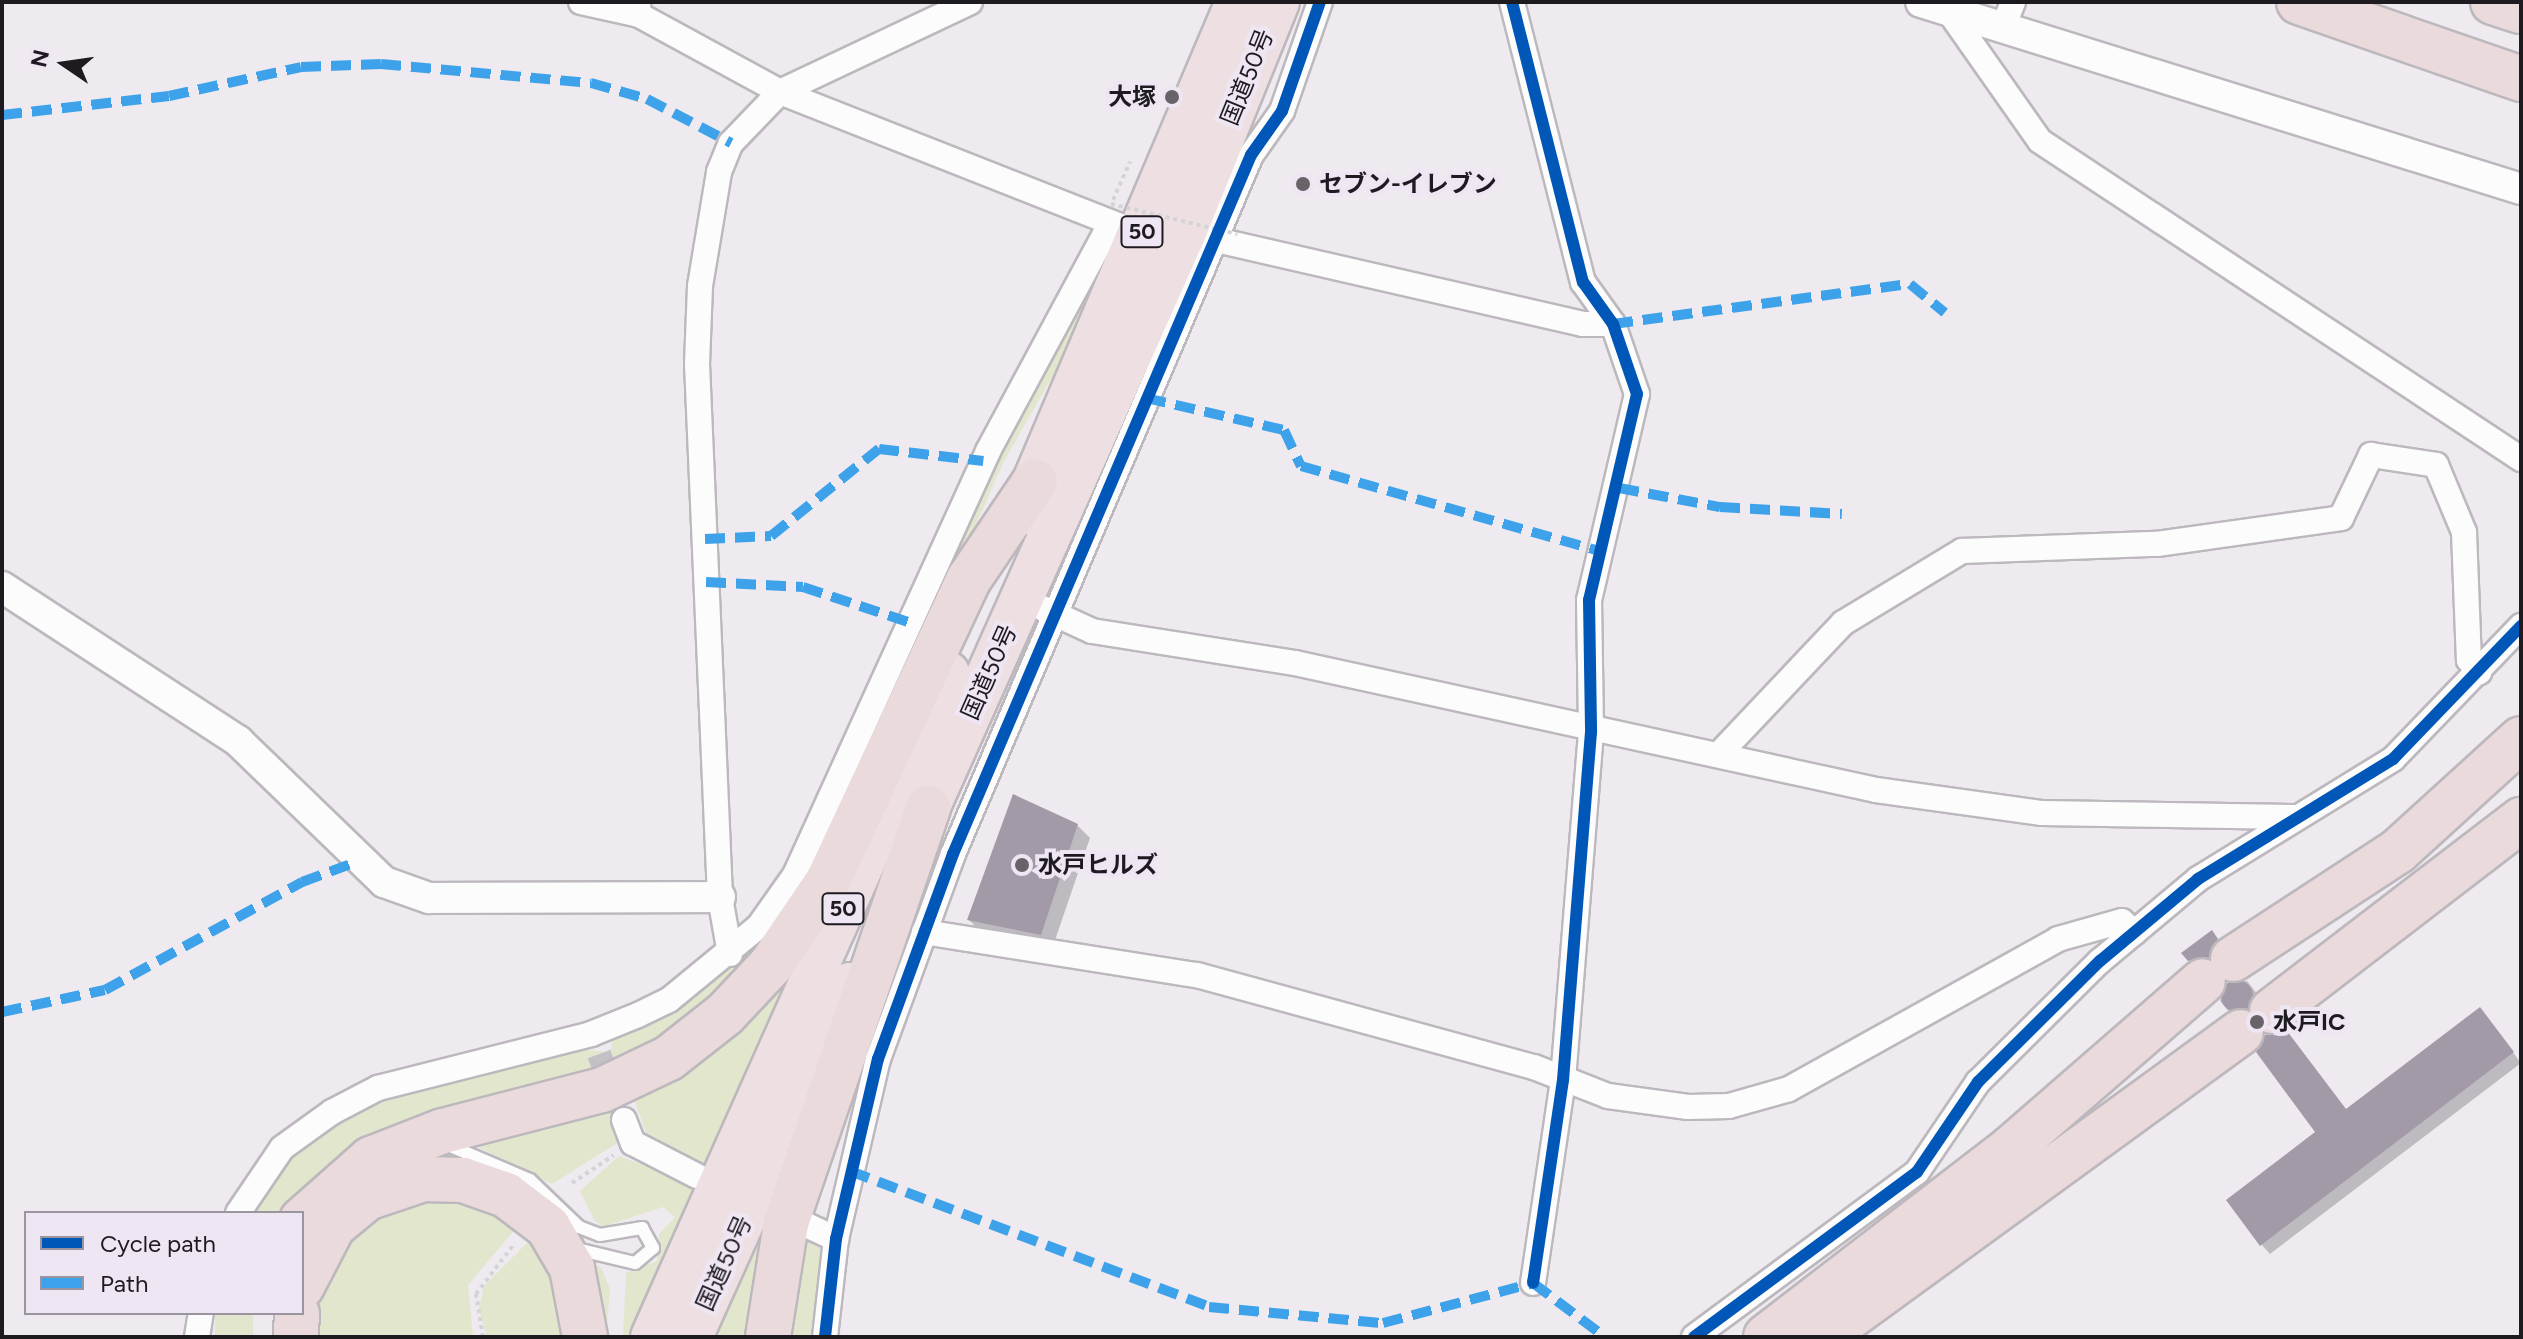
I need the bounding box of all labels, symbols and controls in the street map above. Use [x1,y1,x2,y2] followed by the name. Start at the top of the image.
[24,24,104,104] north arrow
[1215,25,1279,129] street label: 国道50号
[25,47,55,70] text: N
[1108,83,1156,111] place label: 大塚
[1163,88,1181,106] marker: 大塚
[1319,170,1497,198] place label: セブン-イレブン
[1294,175,1312,193] marker: セブン-イレブン
[1120,214,1164,250] road number: 50
[955,620,1023,724] street label: 国道50号
[1038,851,1158,879] place label: 水戸ヒルズ
[1013,856,1031,874] marker: 水戸ヒルズ
[821,891,865,927] road number: 50
[2273,1008,2345,1036] place label: 水戸IC
[2248,1013,2266,1031] marker: 水戸IC
[24,1211,304,1315] legend
[690,1211,758,1315] street label: 国道50号
[100,1229,216,1258] text: Cycle path
[100,1269,148,1298] text: Path

